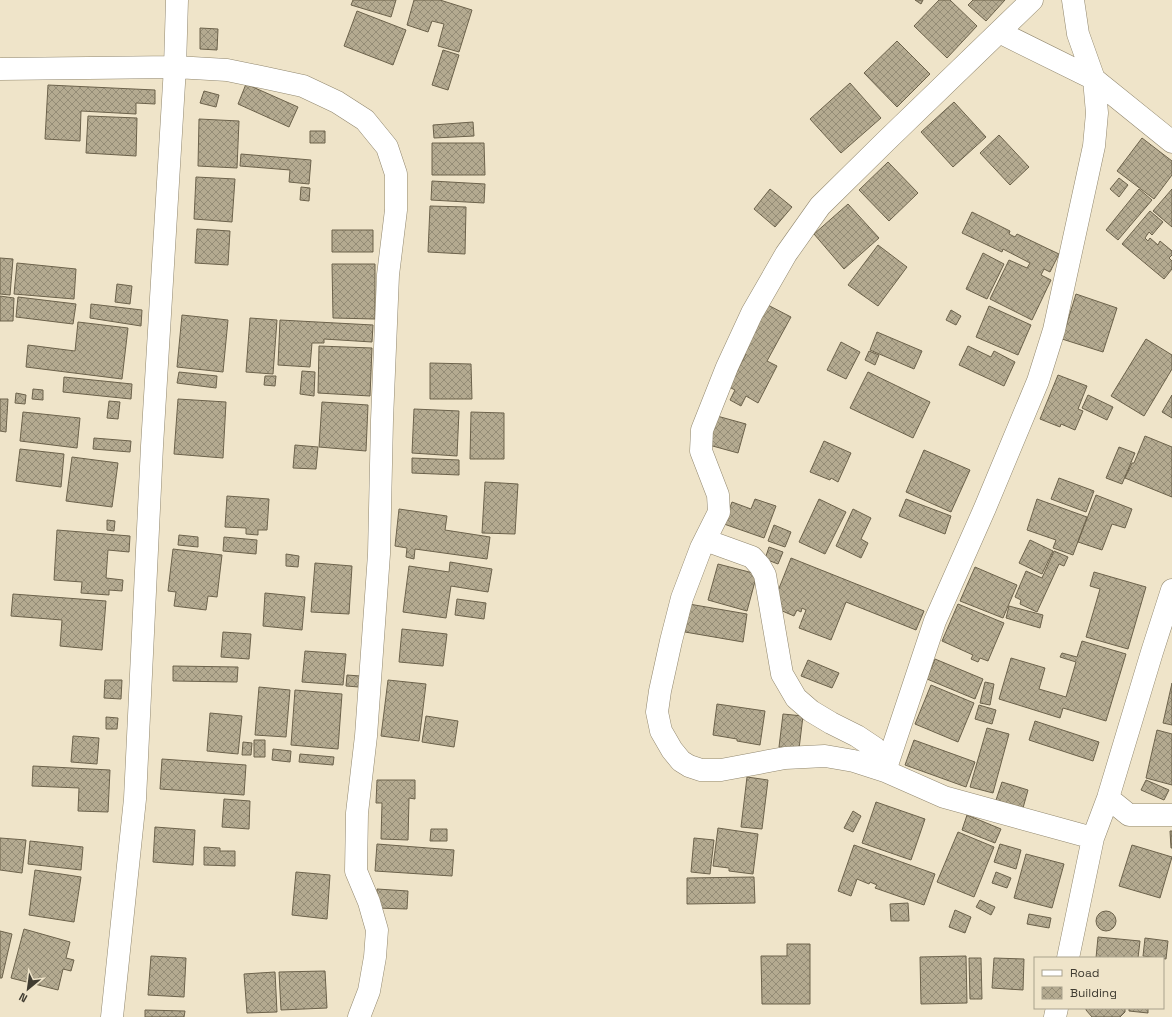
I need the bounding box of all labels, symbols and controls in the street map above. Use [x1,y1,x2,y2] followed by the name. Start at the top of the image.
[1034,957,1164,1009] legend
[1070,965,1099,981] text: Road
[8,969,48,1009] north arrow
[1070,985,1117,1001] text: Building
[17,990,30,1006] text: N

